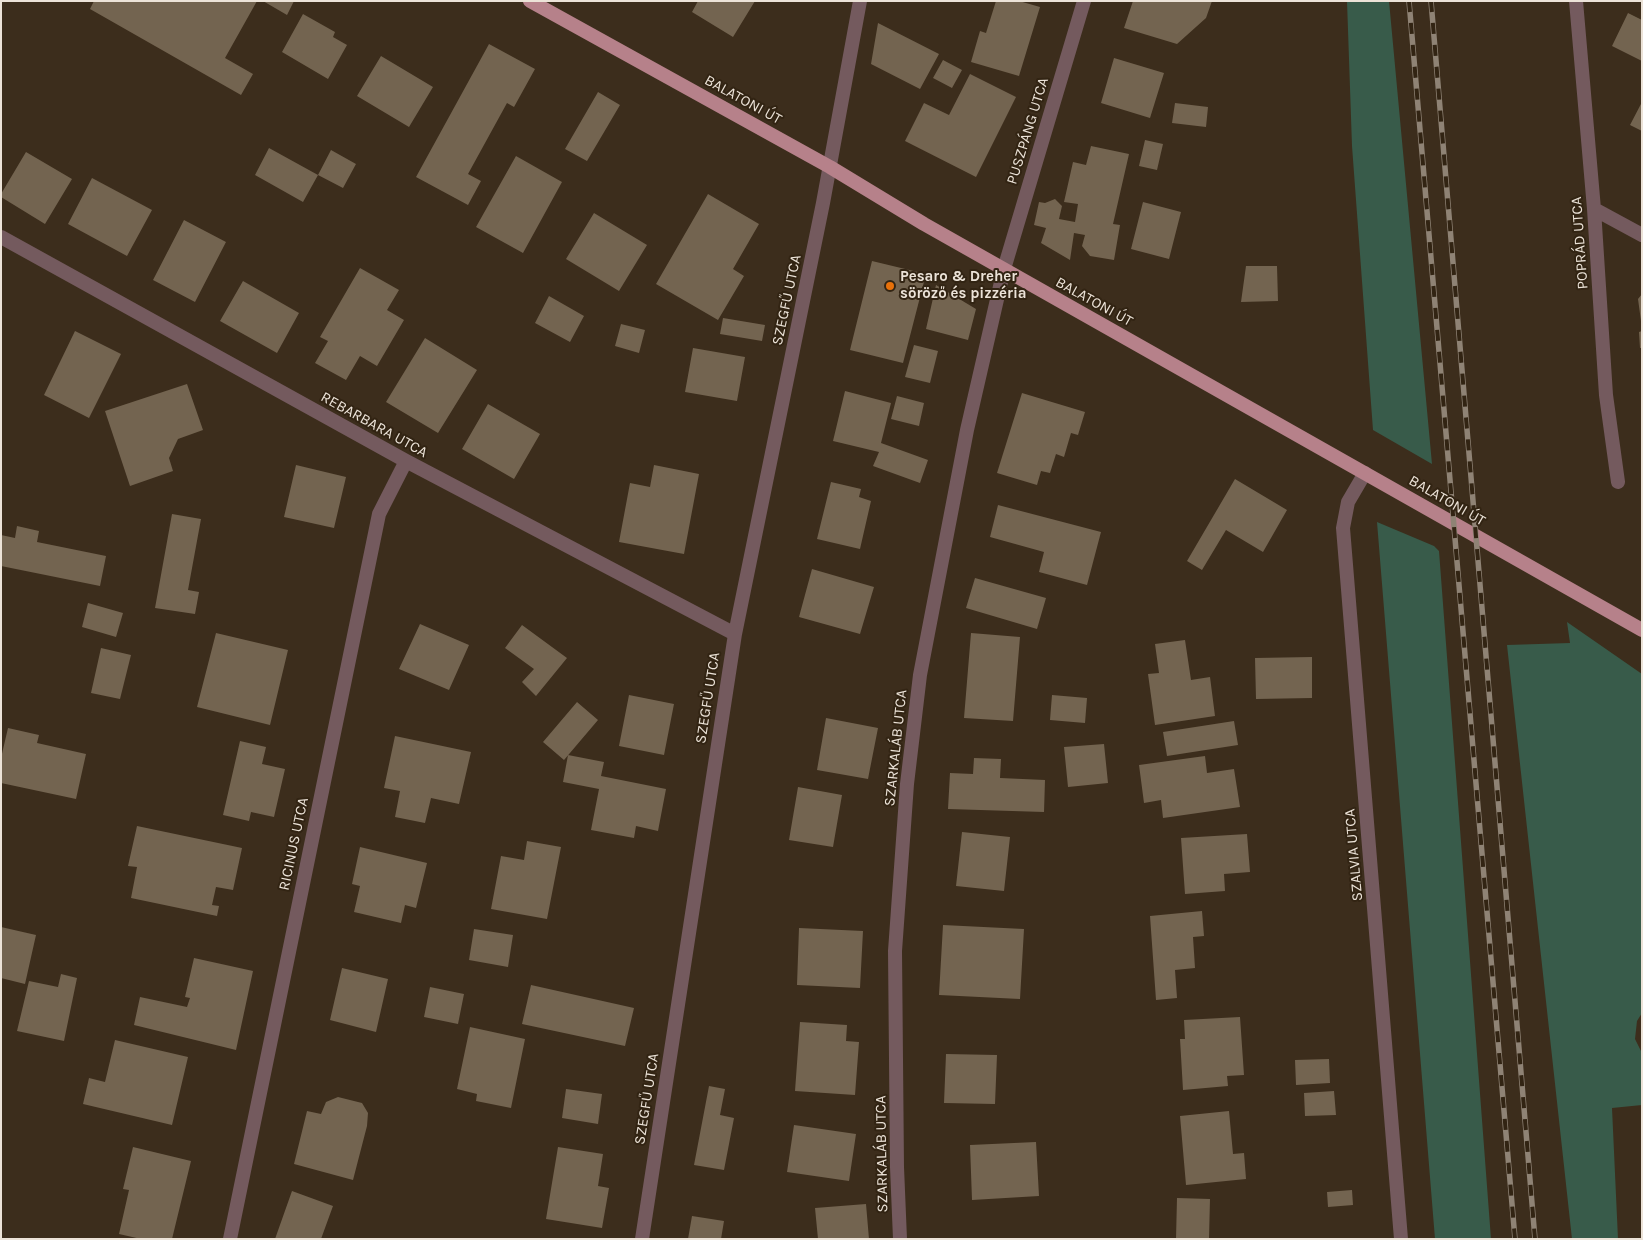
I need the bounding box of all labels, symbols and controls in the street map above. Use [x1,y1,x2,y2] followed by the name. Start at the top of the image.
[701,71,785,129] street label: BALATONI ÚT
[1003,75,1053,187] street label: PUSZPÁNG UTCA
[1568,196,1592,290] street label: POPRÁD UTCA
[769,253,805,347] street label: SZEGFŰ UTCA
[900,268,1027,303] place label: Pesaro & Dreher söröző és pizzéria
[1052,273,1136,331] street label: BALATONI ÚT
[884,280,896,292] marker: Pesaro & Dreher söröző és pizzéria
[318,388,430,462] street label: REBARBARA UTCA
[1405,472,1489,530] street label: BALATONI ÚT
[692,651,724,745] street label: SZEGFŰ UTCA
[881,689,911,807] street label: SZARKALÁB UTCA
[275,796,313,892] street label: RICINUS UTCA
[1341,808,1367,902] street label: SZALVIA UTCA
[631,1052,663,1146] street label: SZEGFŰ UTCA
[872,1095,892,1213] street label: SZARKALÁB UTCA

